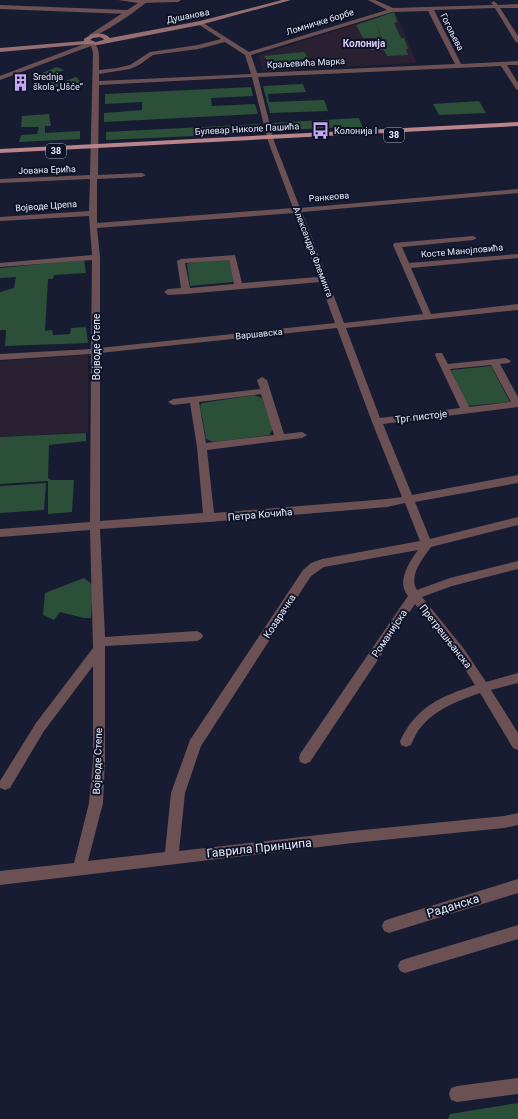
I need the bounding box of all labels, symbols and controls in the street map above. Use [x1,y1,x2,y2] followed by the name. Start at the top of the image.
[166,7,210,25] street label: Душанова
[285,7,355,37] street label: Ломничке борбе
[438,12,466,52] street label: Гогољева
[343,38,386,49] district label: Колонија
[267,56,345,70] street label: Краљевића Марка
[10,72,30,92] building icon: Srednja škola „Ušće”
[33,72,83,92] place label: Srednja škola „Ušće”
[195,121,300,137] street label: Булевар Николе Пашића
[311,121,331,141] bus stop icon: Колонија I
[334,126,377,136] place label: Колонија I
[384,128,404,142] road number: 38
[46,144,66,158] road number: 38
[18,164,76,176] street label: Јована Ерића
[308,190,350,204] street label: Ранкеова
[15,199,77,213] street label: Војводе Црепа
[291,205,335,299] street label: Александра Флеминга
[421,242,504,260] street label: Косте Манојловића
[91,314,102,380] street label: Војводе Степе
[235,327,283,341] street label: Варшавска
[394,408,448,425] street label: Трг пистоје
[227,506,293,523] street label: Петра Кочића
[261,592,298,640] street label: Козарачка
[417,602,474,670] street label: Претрешњанска
[370,607,409,659] street label: Романијска
[91,728,104,794] street label: Војводе Степе
[206,836,312,860] street label: Гаврила Принципа
[425,891,481,921] street label: Раданска

